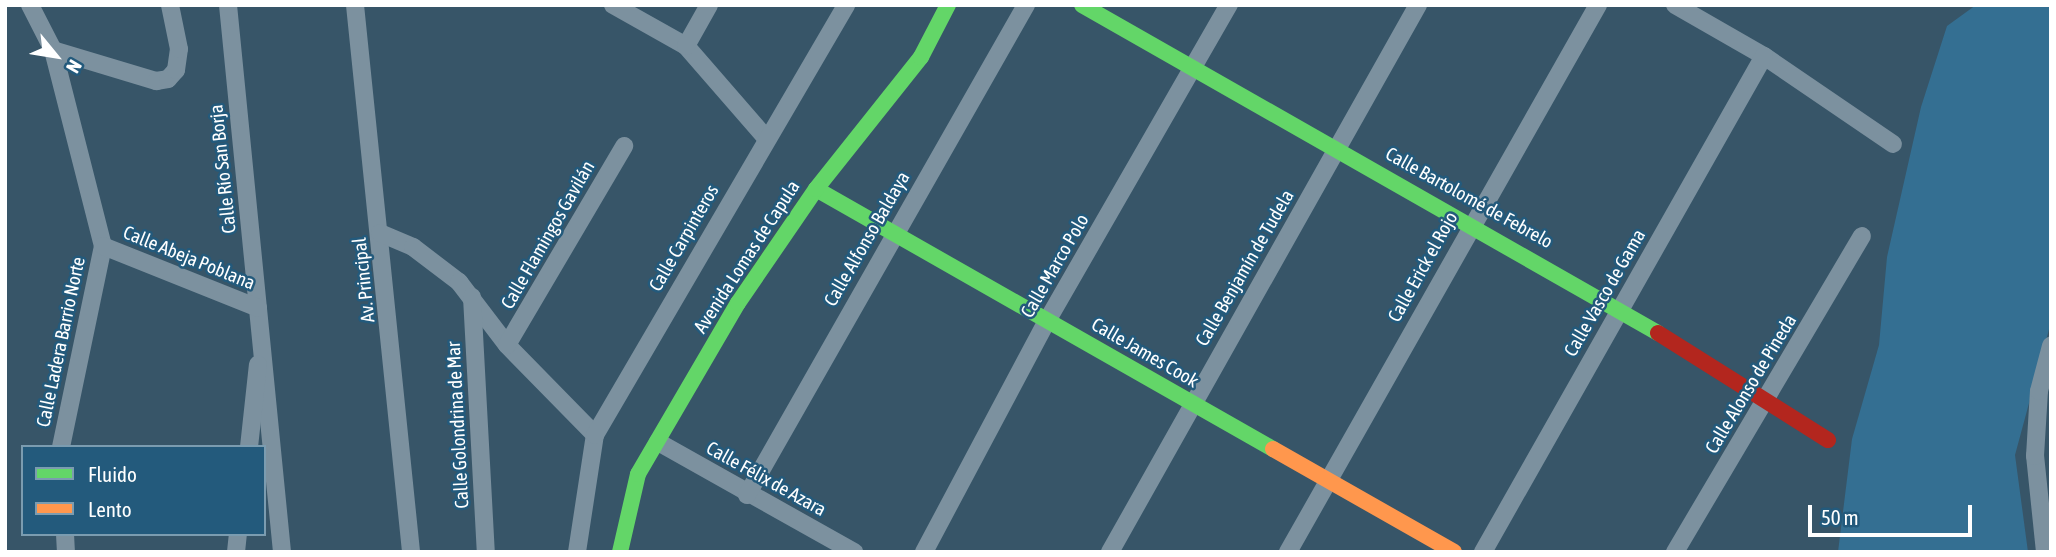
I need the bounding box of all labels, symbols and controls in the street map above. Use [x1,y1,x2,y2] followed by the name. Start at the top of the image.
[21,21,91,91] north arrow
[62,56,87,77] text: N
[205,104,241,234] street label: Calle Río San Borja
[1381,143,1557,253] street label: Calle Bartolomé de Febrelo
[496,157,600,313] street label: Calle Flamingos Gavilán
[819,168,915,310] street label: Calle Alfonso Baldaya
[689,176,805,338] street label: Avenida Lomas de Capula
[644,181,724,295] street label: Calle Carpinteros
[1191,186,1299,350] street label: Calle Benjamín de Tudela
[1383,208,1463,326] street label: Calle Erick el Rojo
[1016,210,1094,322] street label: Calle Marco Polo
[120,221,258,295] street label: Calle Abeja Poblana
[1559,225,1651,361] street label: Calle Vasco de Gama
[348,236,380,324] street label: Av. Principal
[32,255,90,429] street label: Calle Ladera Barrio Norte
[1701,310,1801,458] street label: Calle Alonso de Pineda
[1087,313,1203,393] street label: Calle James Cook
[442,341,474,509] street label: Calle Golondrina de Mar
[702,437,830,521] street label: Calle Félix de Azara
[21,445,266,536] legend
[88,462,137,486] text: Fluido
[1811,490,1976,534] scale bar
[88,497,132,521] text: Lento
[1821,505,1859,529] text: 50 m

